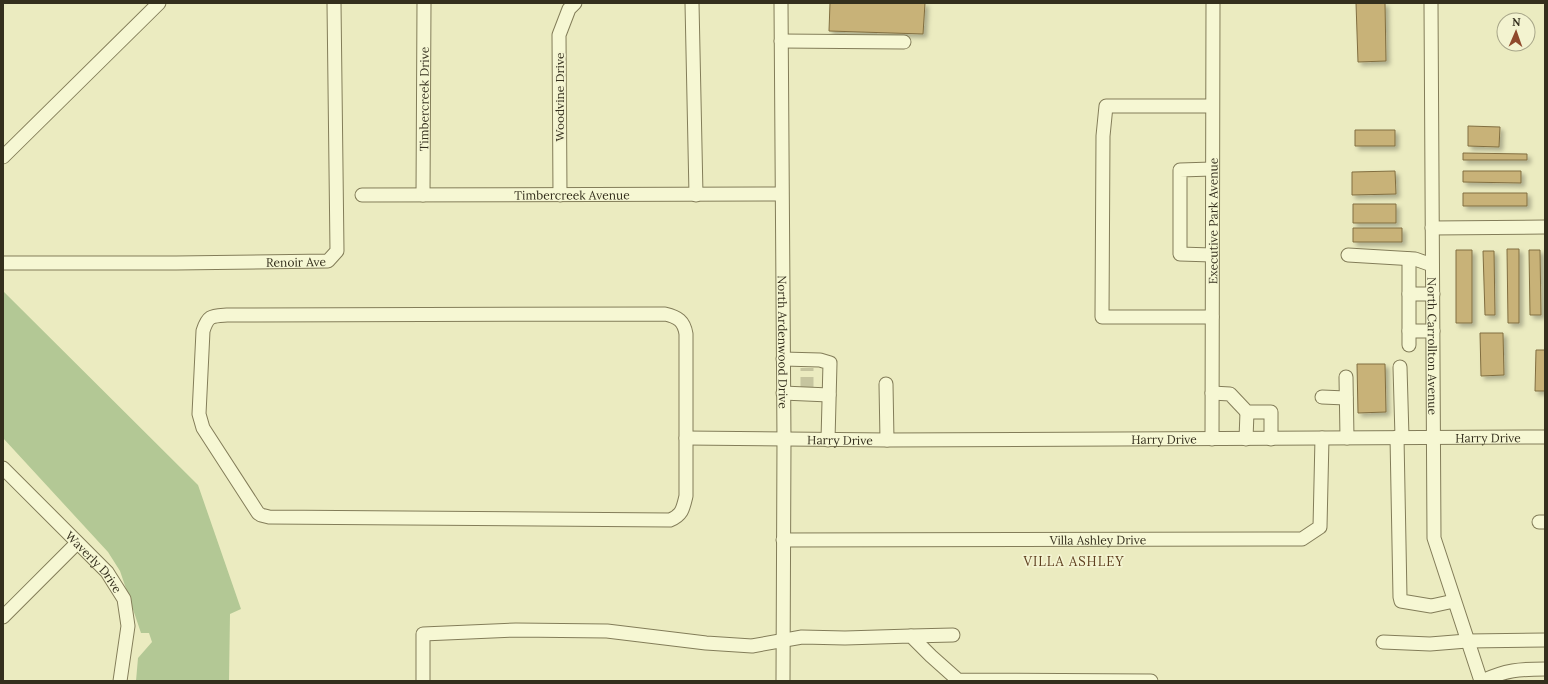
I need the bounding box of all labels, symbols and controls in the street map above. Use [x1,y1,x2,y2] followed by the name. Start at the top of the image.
[1496,12,1536,52] north arrow
[1512,15,1521,29] text: N
[416,46,431,151] street label: Timbercreek Drive
[552,52,567,142] street label: Woodvine Drive
[1205,157,1220,284] street label: Executive Park Avenue
[514,187,630,202] street label: Timbercreek Avenue
[266,254,326,269] street label: Renoir Ave
[775,275,791,409] street label: North Ardenwood Drive
[1425,277,1441,415] street label: North Carrollton Avenue
[1455,430,1521,445] street label: Harry Drive
[1131,431,1197,446] street label: Harry Drive
[807,432,873,447] street label: Harry Drive
[63,528,126,596] street label: Waverly Drive
[1049,532,1147,547] street label: Villa Ashley Drive
[1022,553,1125,570] district label: VILLA ASHLEY

